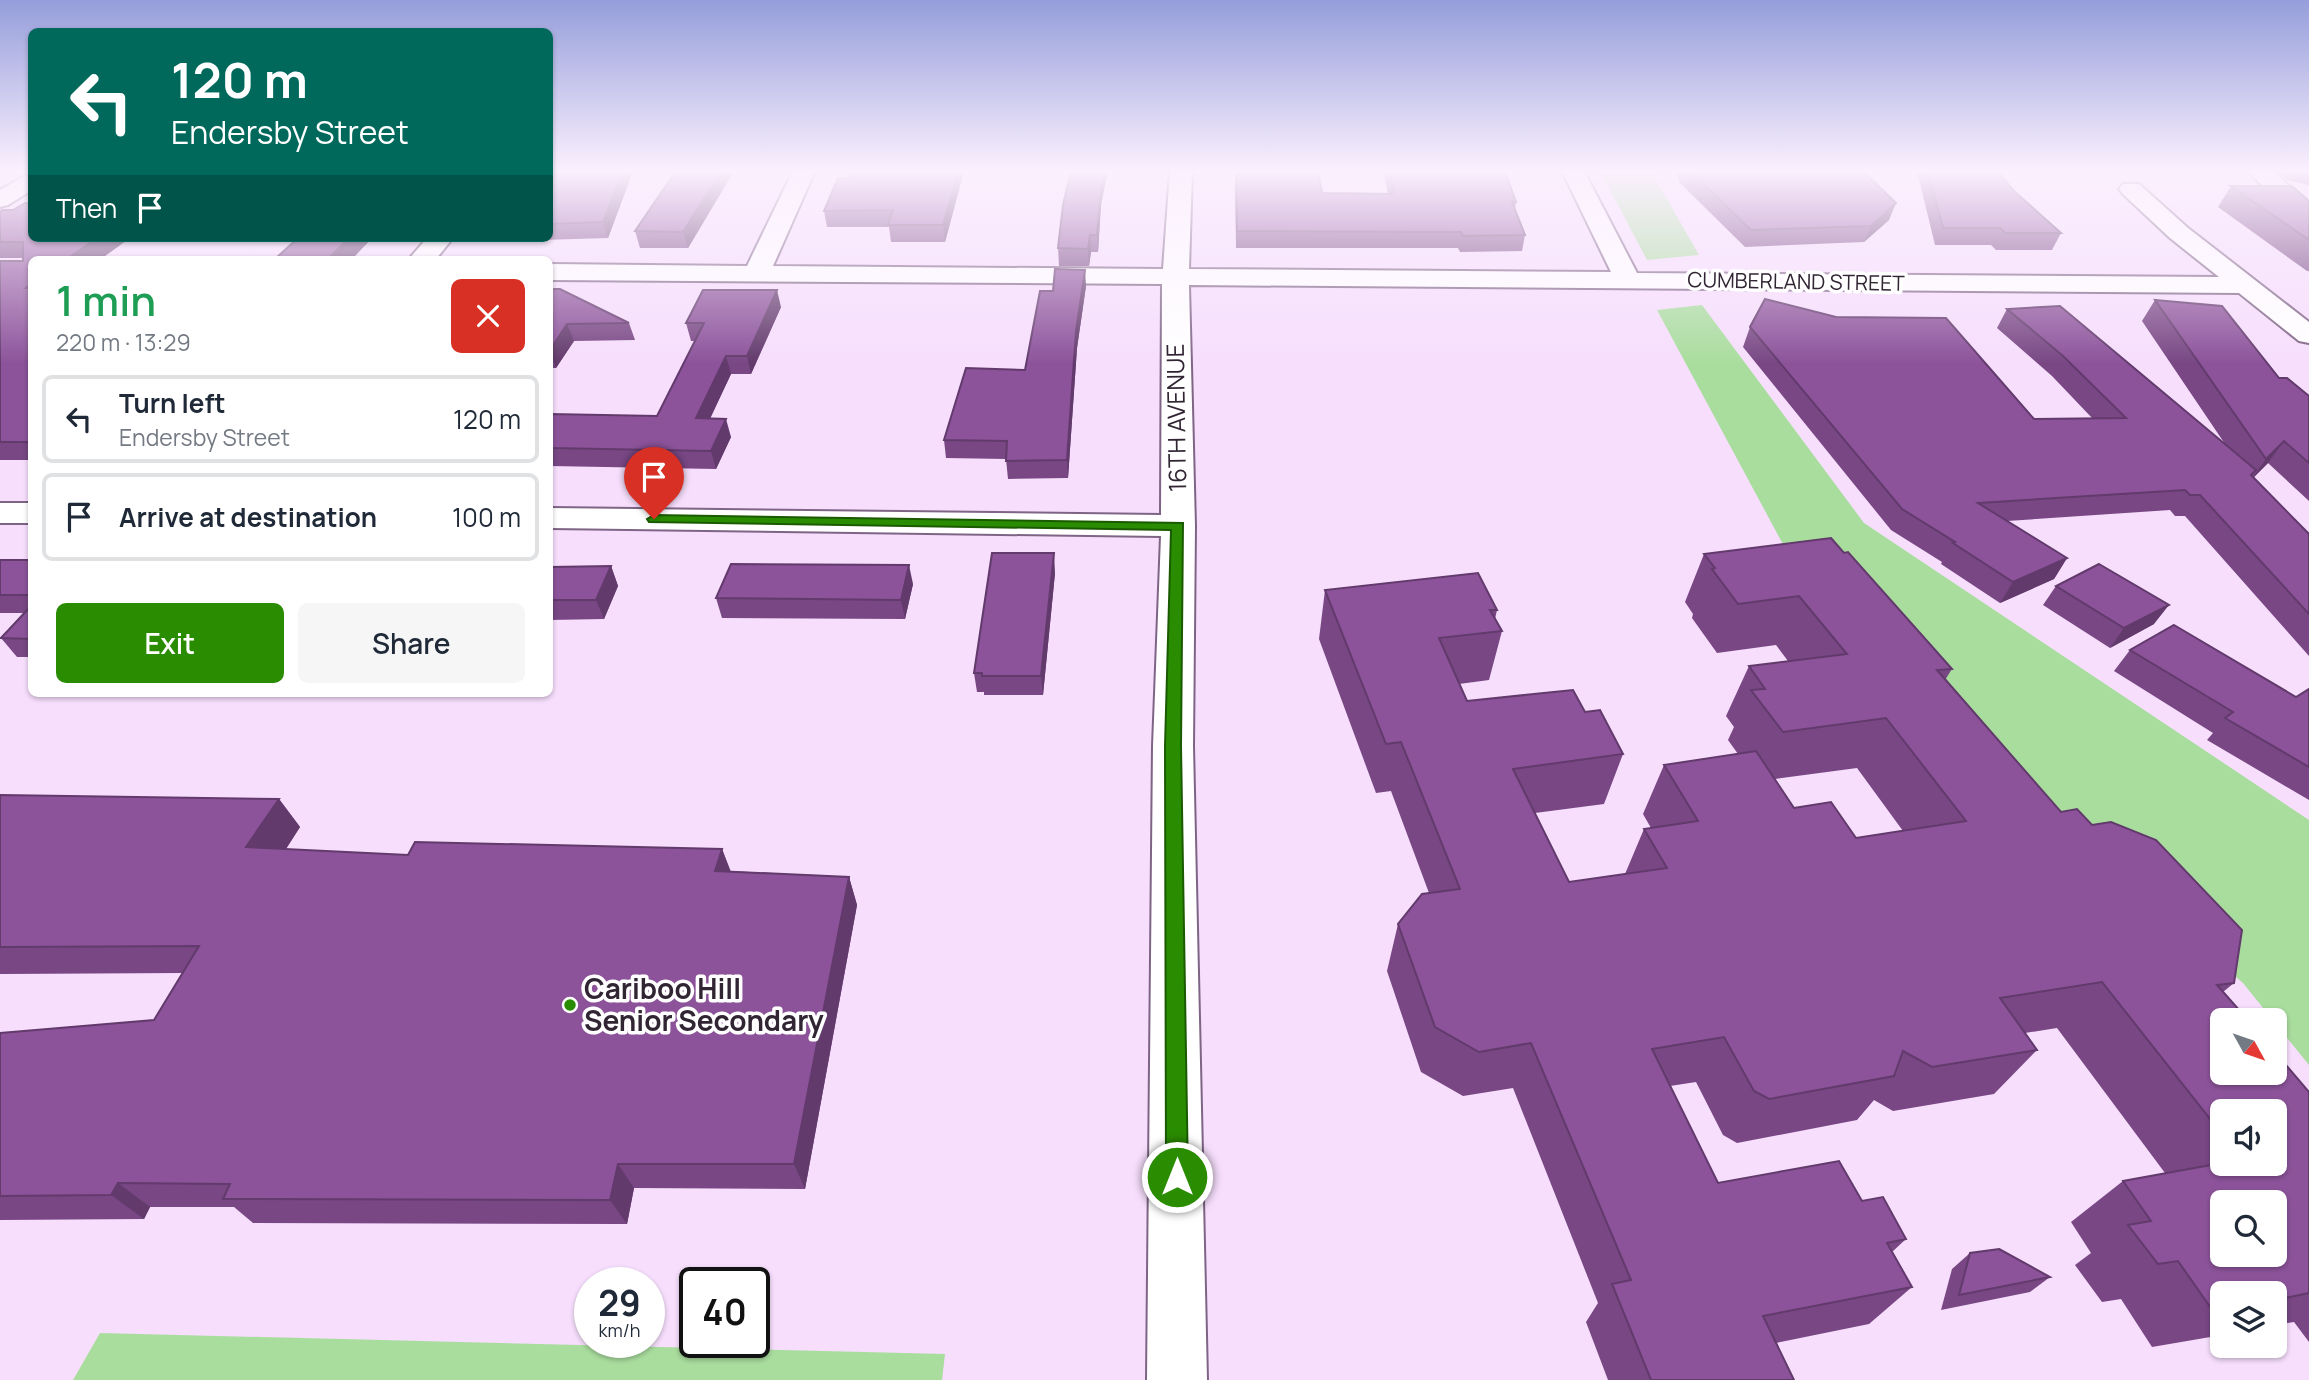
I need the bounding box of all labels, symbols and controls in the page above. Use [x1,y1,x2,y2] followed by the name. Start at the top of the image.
[171,46,308,113] text: 120 m
[56,56,147,147] icon: left
[171,110,409,154] text: Endersby Street
[131,189,169,227] icon: arrive
[56,190,117,226] text: Then
[1687,265,1905,297] street label: CUMBERLAND STREET
[56,271,156,329] text: 1 min
[451,279,525,353] button: close
[56,326,191,358] text: 220 m · 13:29
[1158,344,1193,493] street label: 16TH AVENUE
[119,385,226,421] text: Turn left
[60,400,98,438] icon: left
[453,401,521,437] text: 120 m
[119,421,290,453] text: Endersby Street
[624,447,684,519] pin
[635,458,673,496] icon: arrive
[60,498,98,536] icon: arrive
[119,499,377,535] text: Arrive at destination
[452,499,521,535] text: 100 m
[56,603,284,683] button: Exit
[298,603,525,683] button: Share
[584,969,824,1039] place label: Cariboo Hill Senior Secondary
[562,997,578,1013] marker: Cariboo Hill Senior Secondary
[2210,1008,2287,1085] north arrow
[2210,1008,2287,1358] map controls
[2210,1099,2287,1176] button: sound
[1140,1140,1214,1214] position arrow
[2210,1190,2287,1267] button: search
[679,1267,770,1358] speed limit sign: 40
[598,1279,641,1327] text: 29
[2210,1281,2287,1358] button: layers
[599,1318,640,1342] text: km/h

